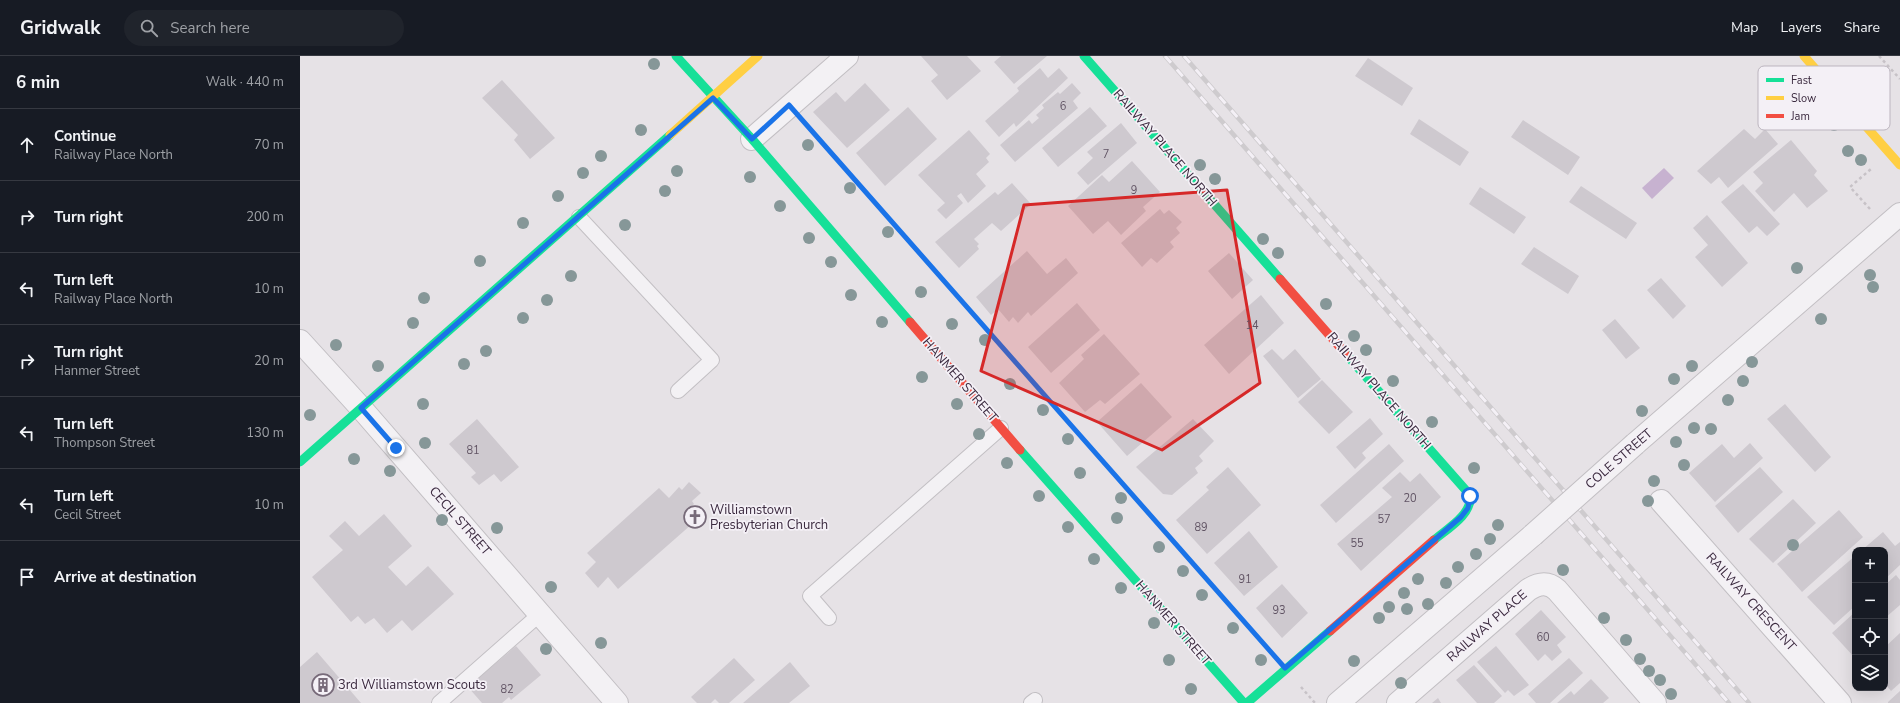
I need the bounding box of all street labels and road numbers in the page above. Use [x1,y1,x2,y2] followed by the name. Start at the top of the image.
[1109,85,1221,211] street label: RAILWAY PLACE NORTH
[1323,328,1435,454] street label: RAILWAY PLACE NORTH
[918,334,1002,426] street label: HANMER STREET
[1582,425,1657,493] street label: COLE STREET
[425,483,495,559] street label: CECIL STREET
[1702,549,1800,655] street label: RAILWAY CRESCENT
[1131,577,1215,669] street label: HANMER STREET
[1443,586,1531,666] street label: RAILWAY PLACE

